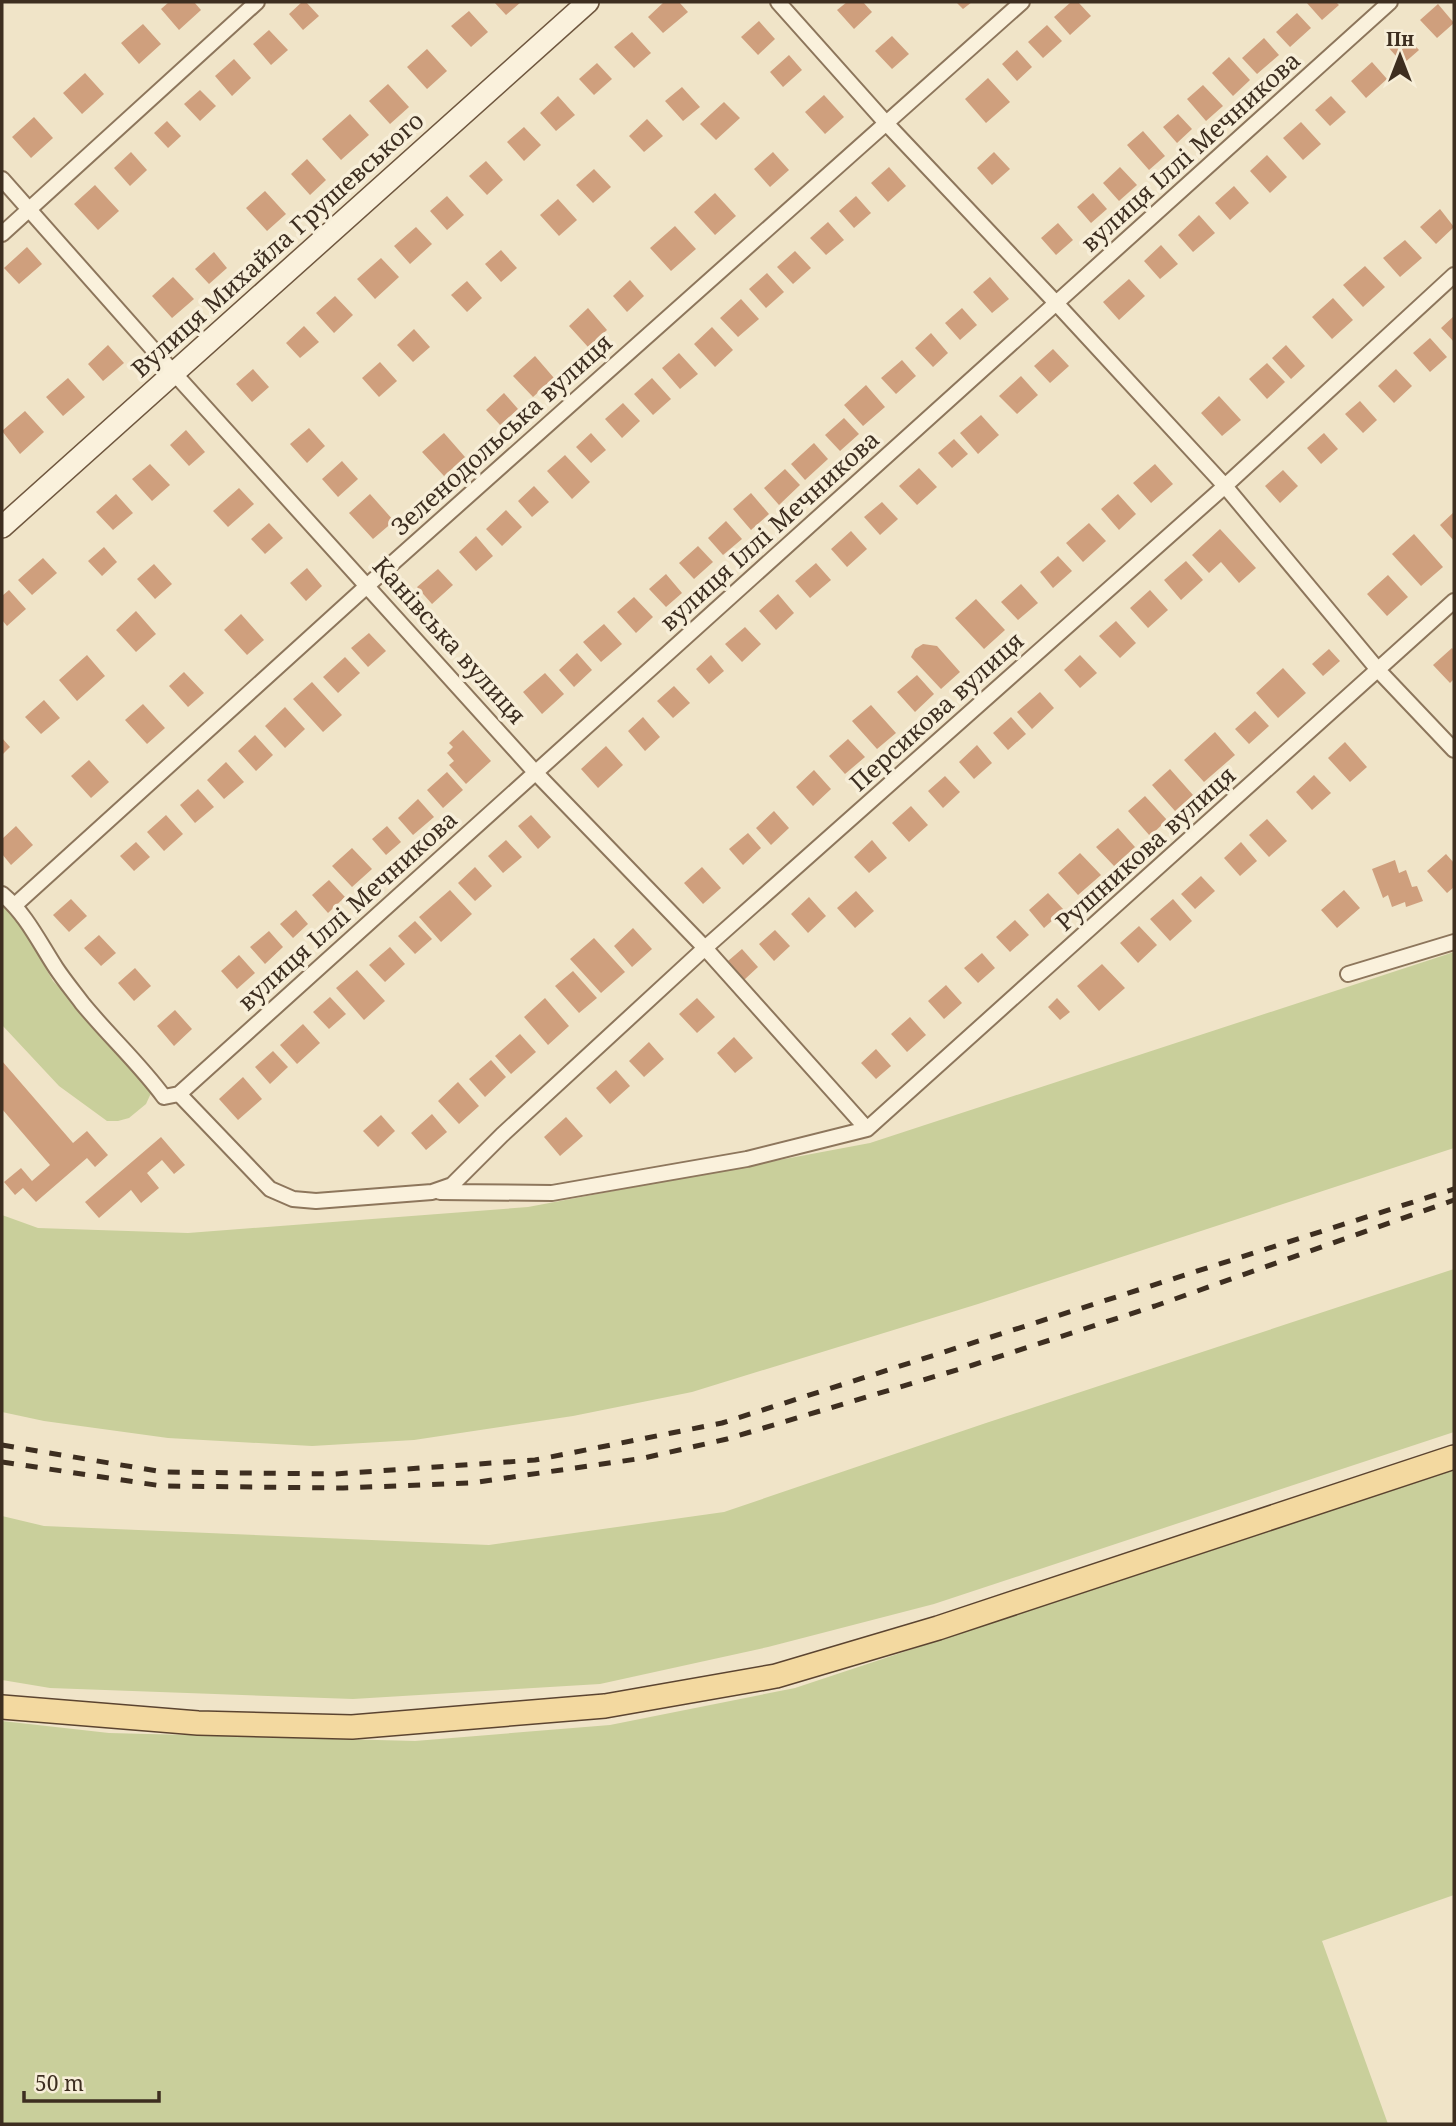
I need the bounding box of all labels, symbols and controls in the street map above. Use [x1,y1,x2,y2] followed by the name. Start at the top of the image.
[1365,21,1435,91] north arrow
[1386,26,1414,52] text: Пн
[1073,43,1307,258] street label: вулиця Іллі Мечникова
[124,104,430,384] street label: Вулиця Михайла Грушевського
[383,326,619,542] street label: Зеленодольська вулиця
[652,422,886,637] street label: вулиця Іллі Мечникова
[366,549,534,731] street label: Канівська вулиця
[842,624,1030,798] street label: Персикова вулиця
[1048,758,1242,938] street label: Рушникова вулиця
[230,802,464,1017] street label: вулиця Іллі Мечникова
[24,2060,159,2104] scale bar
[35,2069,84,2097] text: 50 m

